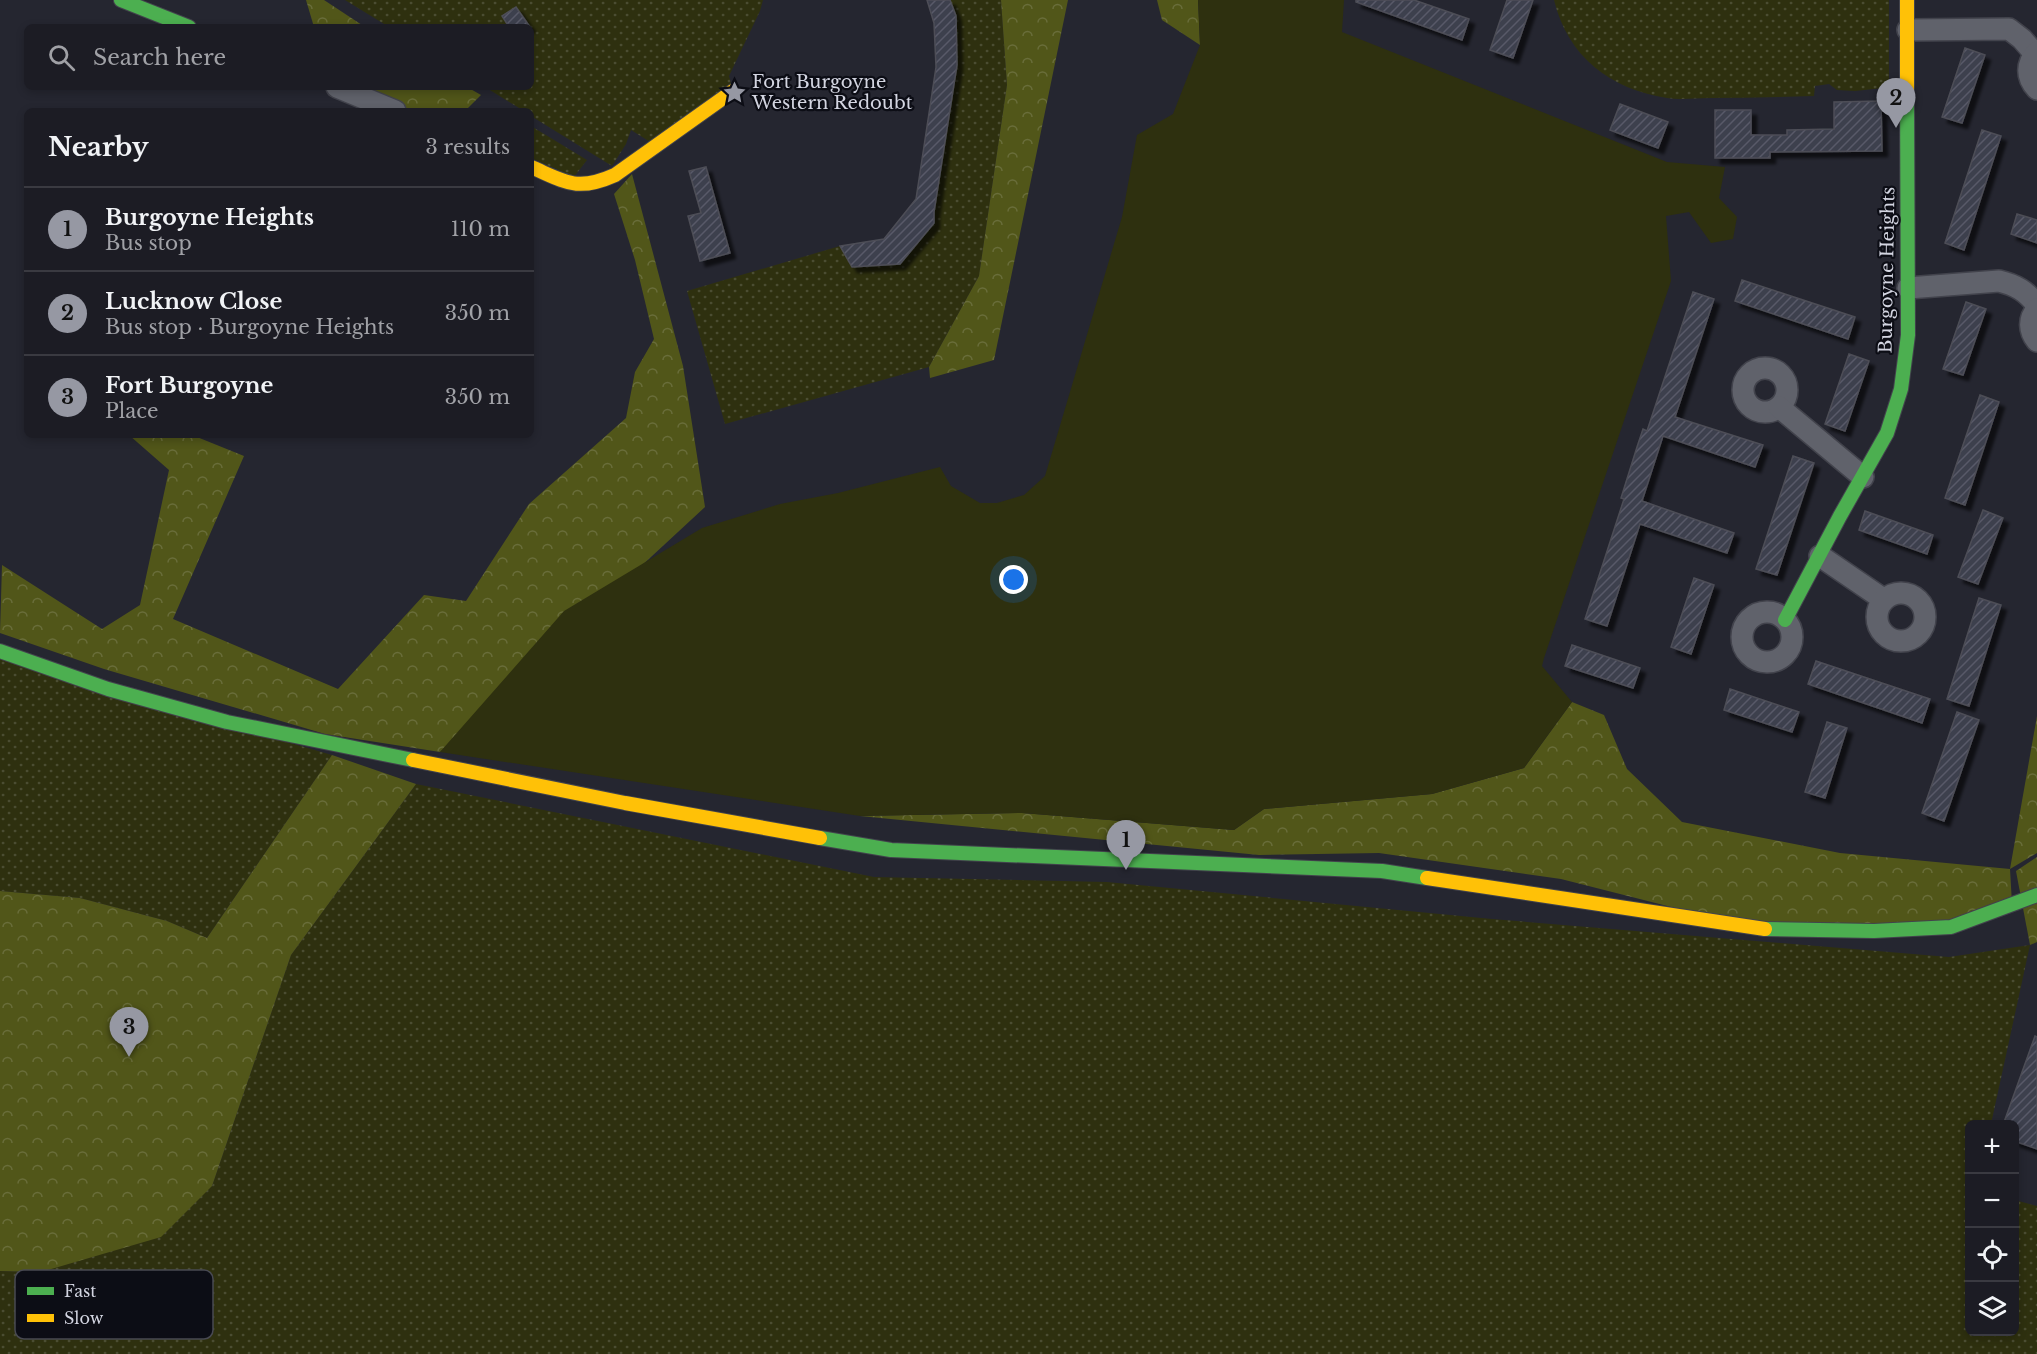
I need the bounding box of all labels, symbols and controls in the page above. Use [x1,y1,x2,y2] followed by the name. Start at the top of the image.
[24,24,534,90] search box
[45,41,78,74] icon: search
[93,44,226,71] text: Search here
[751,71,913,114] place label: Fort Burgoyne Western Redoubt
[1876,78,1916,128] pin: 2
[721,79,747,105] place icon: Fort Burgoyne Western Redoubt
[48,131,149,163] text: Nearby
[426,135,510,159] text: 3 results
[1875,186,1899,354] street label: Burgoyne Heights
[105,204,314,231] text: Burgoyne Heights
[63,217,72,241] text: 1
[451,217,510,241] text: 110 m
[105,231,192,255] text: Bus stop
[105,288,282,315] text: Lucknow Close
[61,301,74,325] text: 2
[445,301,510,325] text: 350 m
[105,315,394,339] text: Bus stop · Burgoyne Heights
[105,372,273,399] text: Fort Burgoyne
[61,385,74,409] text: 3
[445,385,510,409] text: 350 m
[105,399,159,423] text: Place
[999,565,1028,594] your location
[1106,820,1146,870] pin: 1
[110,1008,148,1057] pin: 3
[1965,1120,2019,1336] map controls
[1965,1120,2019,1174] button: +
[1965,1174,2019,1228] button: −
[1965,1228,2019,1282] button: locate
[15,1270,213,1339] legend
[64,1281,96,1301] text: Fast
[1965,1282,2019,1336] button: layers
[64,1308,104,1328] text: Slow

